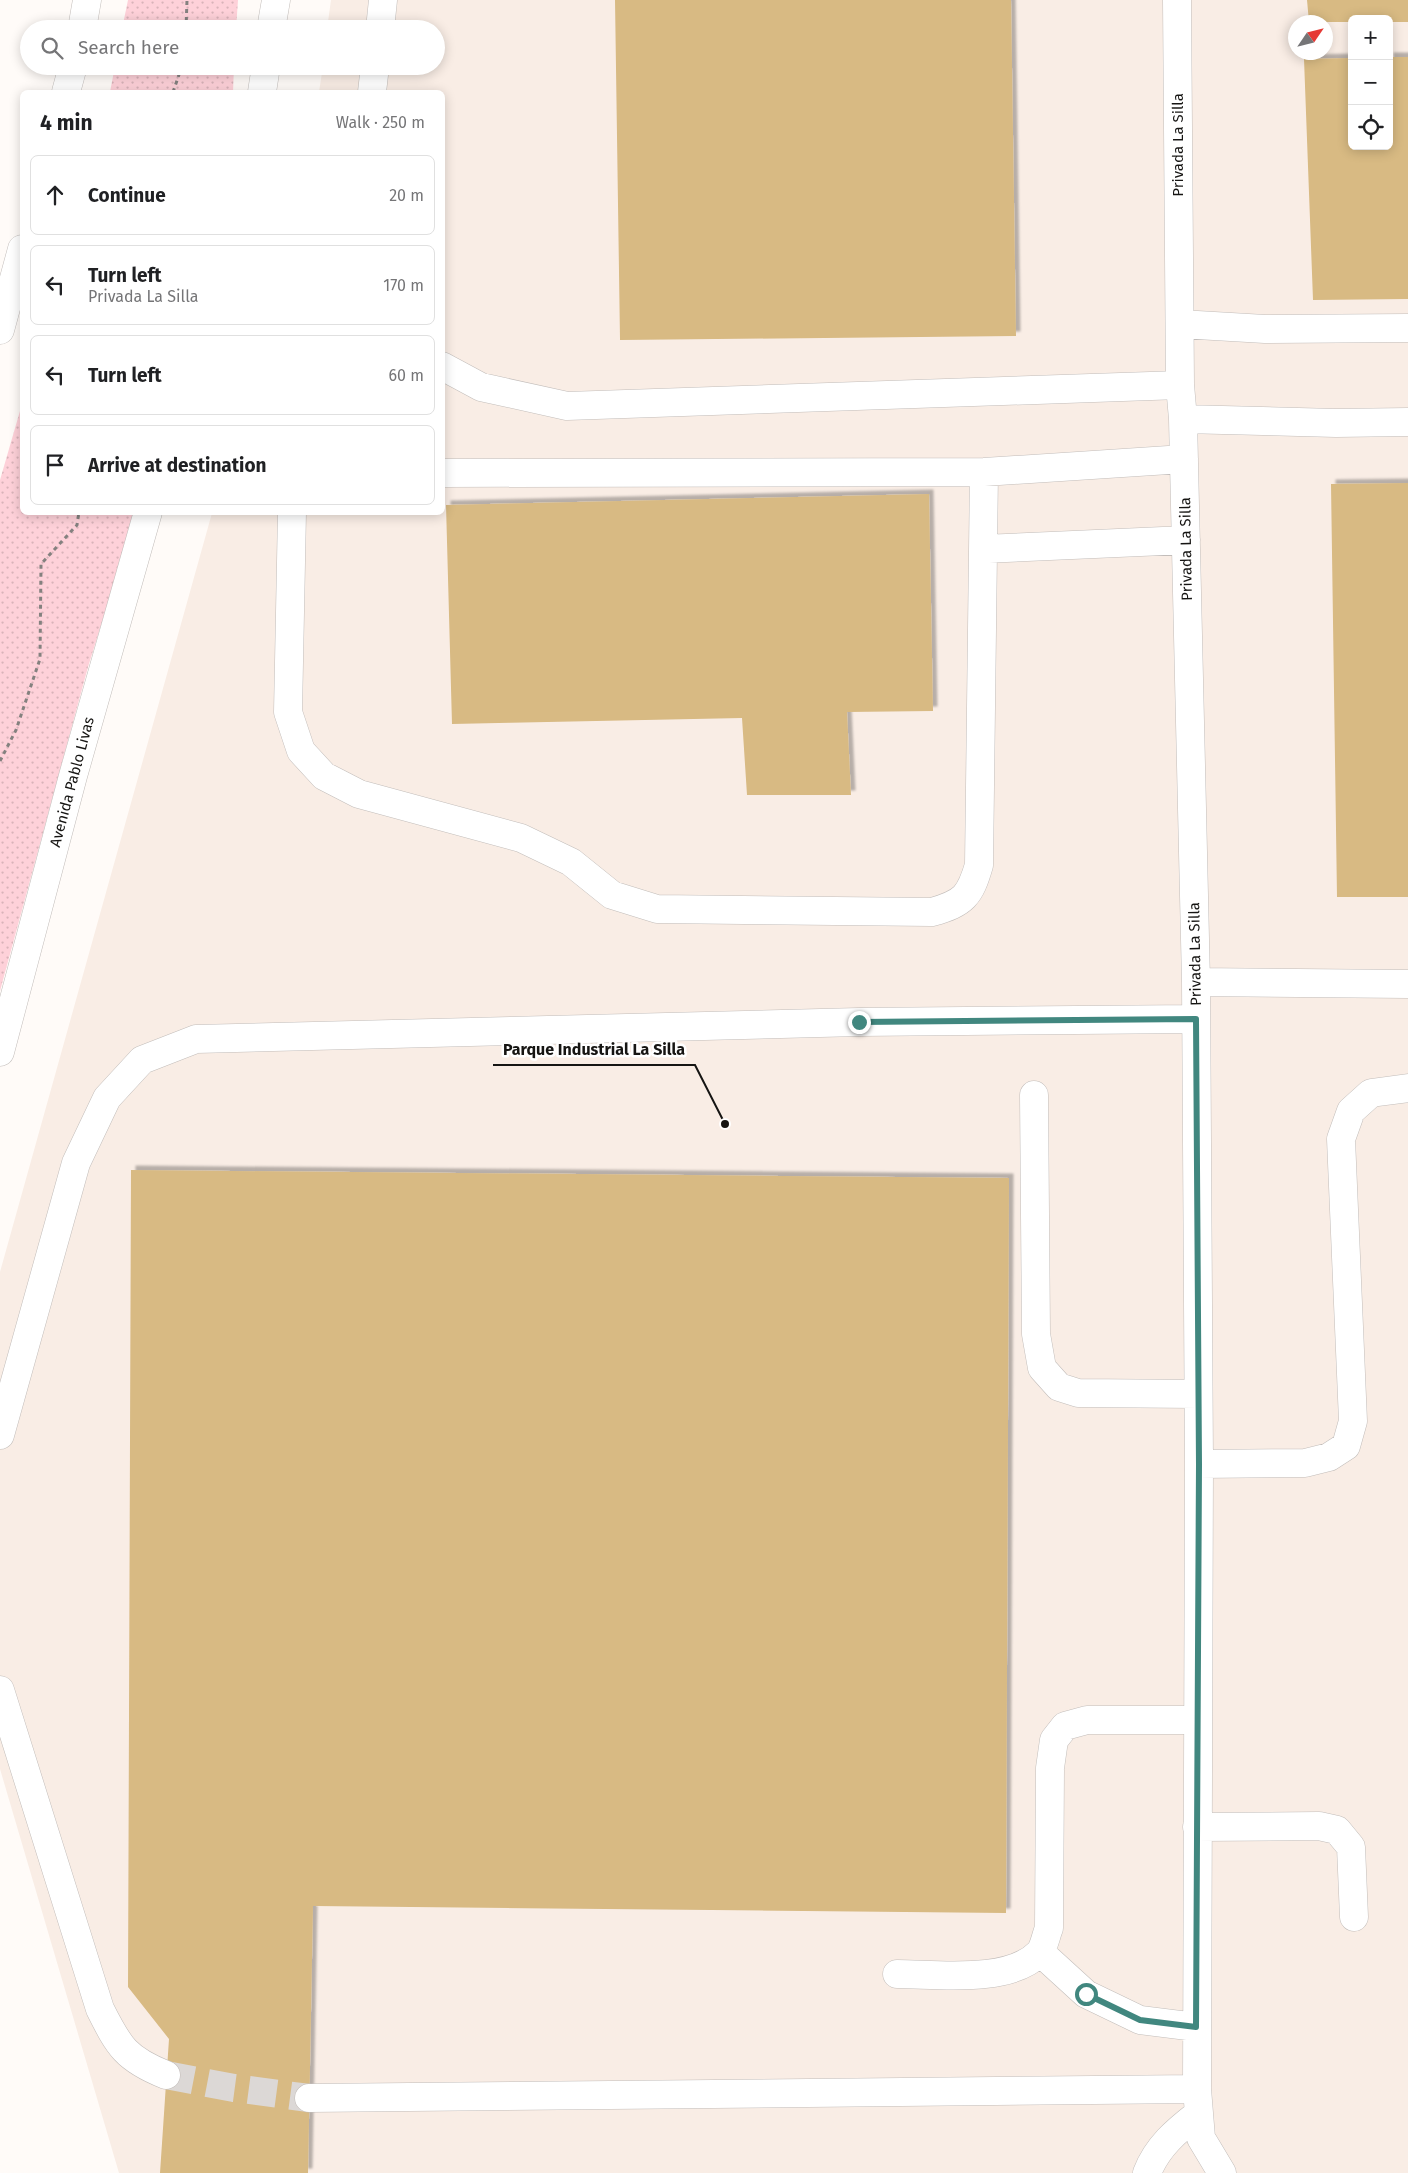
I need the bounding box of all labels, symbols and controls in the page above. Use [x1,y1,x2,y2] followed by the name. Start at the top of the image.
[1288,15,1333,60] north arrow
[1348,15,1393,150] map controls
[1348,15,1393,60] button: +
[20,20,445,75] search box
[38,34,66,62] icon: search
[78,36,179,59] text: Search here
[1348,60,1393,105] button: −
[1169,93,1187,197] street label: Privada La Silla
[1348,105,1393,150] button: locate
[40,110,93,136] text: 4 min
[336,113,425,132] text: Walk · 250 m
[41,181,69,209] icon: ahead
[88,184,166,207] text: Continue
[389,186,424,205] text: 20 m
[88,264,162,287] text: Turn left
[41,271,69,299] icon: left
[383,276,424,295] text: 170 m
[88,287,198,306] text: Privada La Silla
[41,361,69,389] icon: left
[88,364,162,387] text: Turn left
[389,366,424,385] text: 60 m
[41,451,69,479] icon: arrive
[88,454,267,477] text: Arrive at destination
[1176,497,1196,601] street label: Privada La Silla
[46,715,98,849] street label: Avenida Pablo Livas
[1185,902,1205,1006] street label: Privada La Silla
[848,1011,871,1034] route end
[493,1034,695,1065] callout: Parque Industrial La Silla
[503,1040,685,1059] text: Parque Industrial La Silla
[1075,1983,1098,2006] route start

